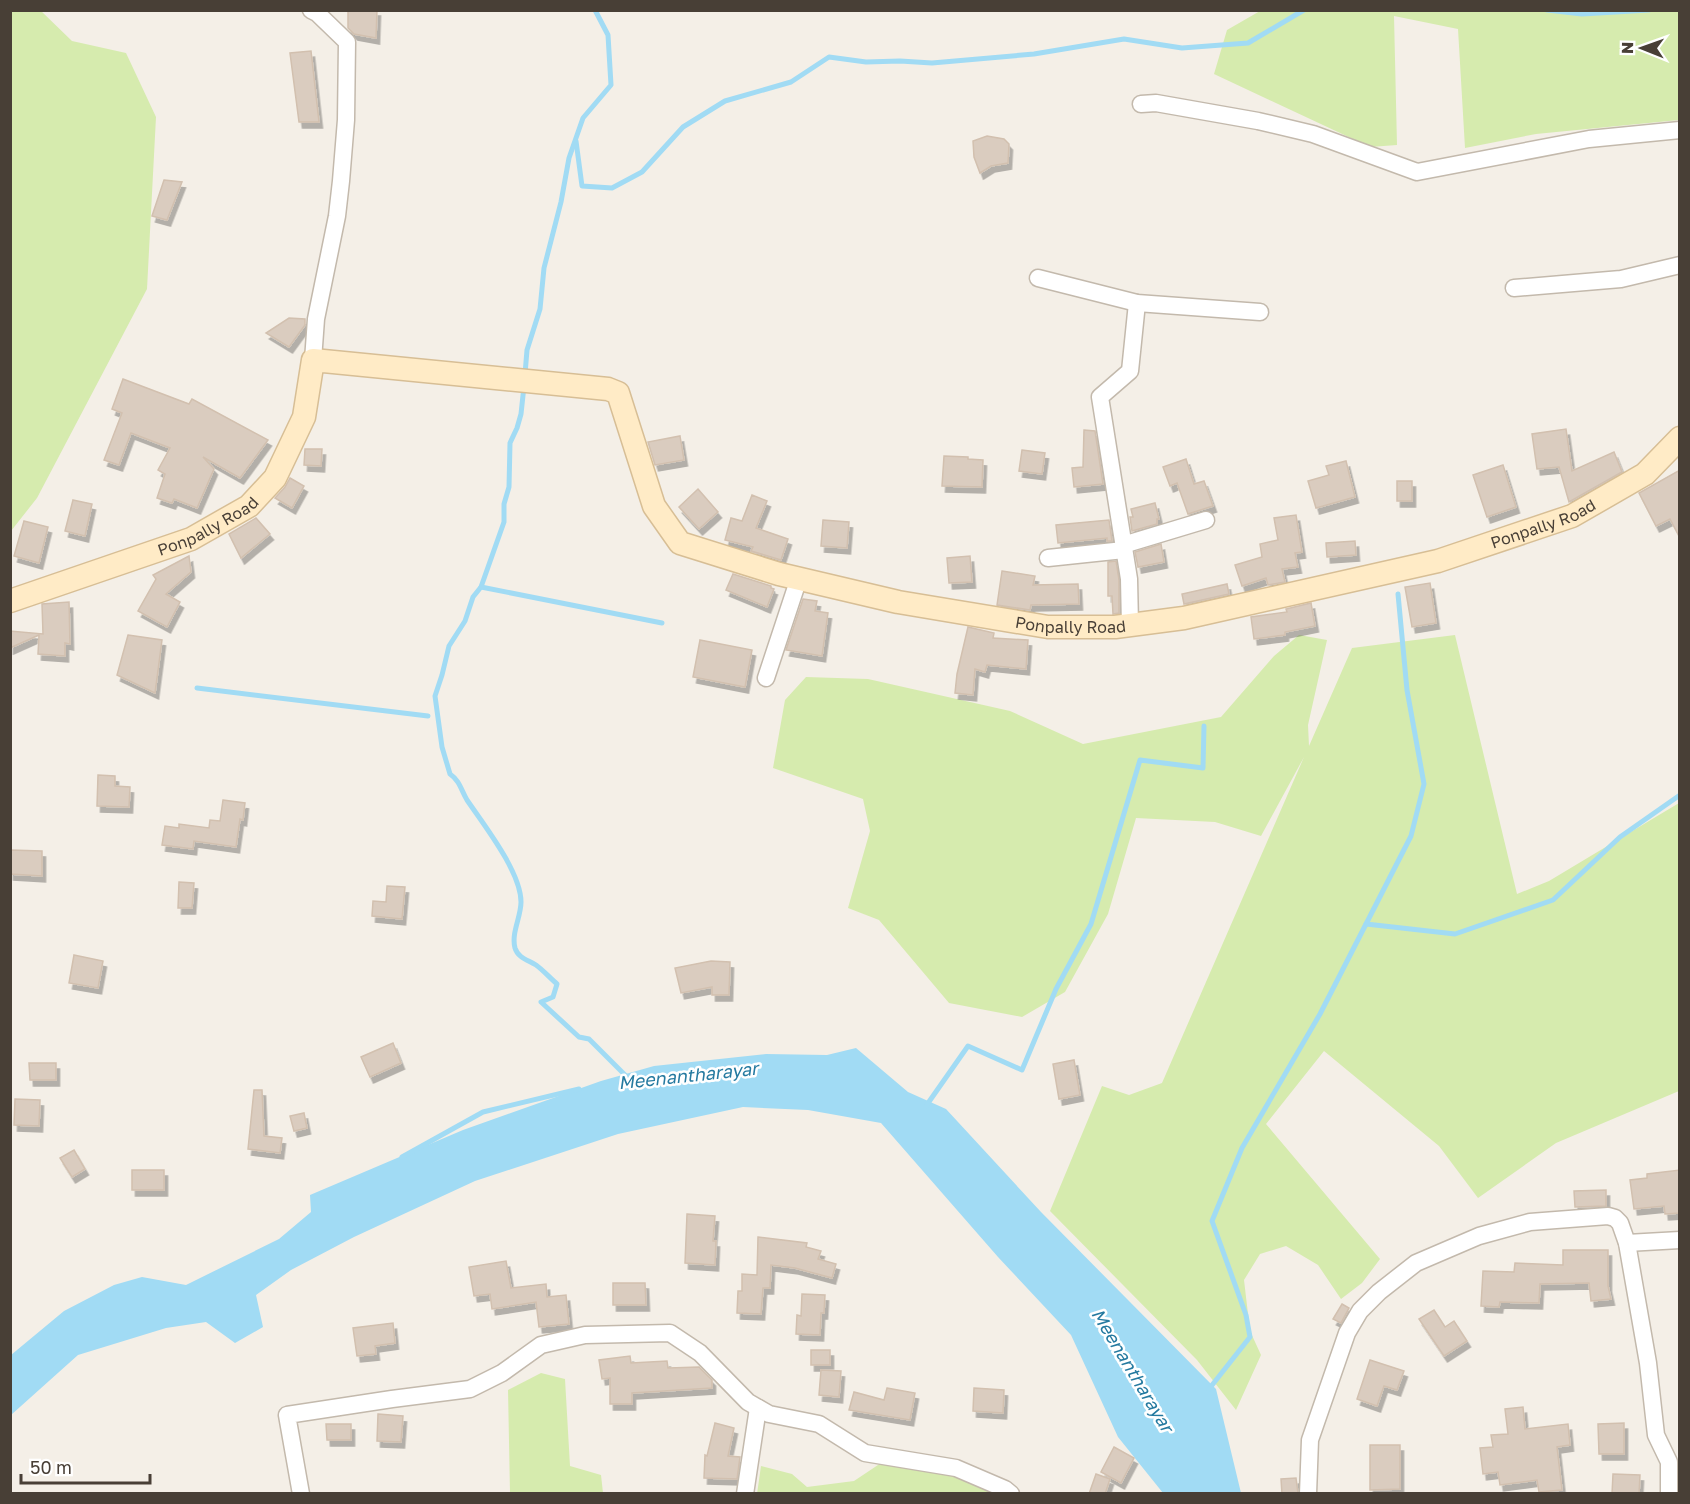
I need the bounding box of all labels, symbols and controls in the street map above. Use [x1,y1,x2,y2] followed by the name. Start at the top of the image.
[1612,18,1672,78] north arrow
[1617,41,1637,54] text: N
[155,492,263,560] street label: Ponpally Road
[1488,495,1599,553] street label: Ponpally Road
[1014,612,1127,637] street label: Ponpally Road
[617,1056,762,1093] water label: Meenantharayar
[1087,1304,1180,1438] water label: Meenantharayar
[21,1447,150,1485] scale bar
[30,1456,72,1478] text: 50 m

